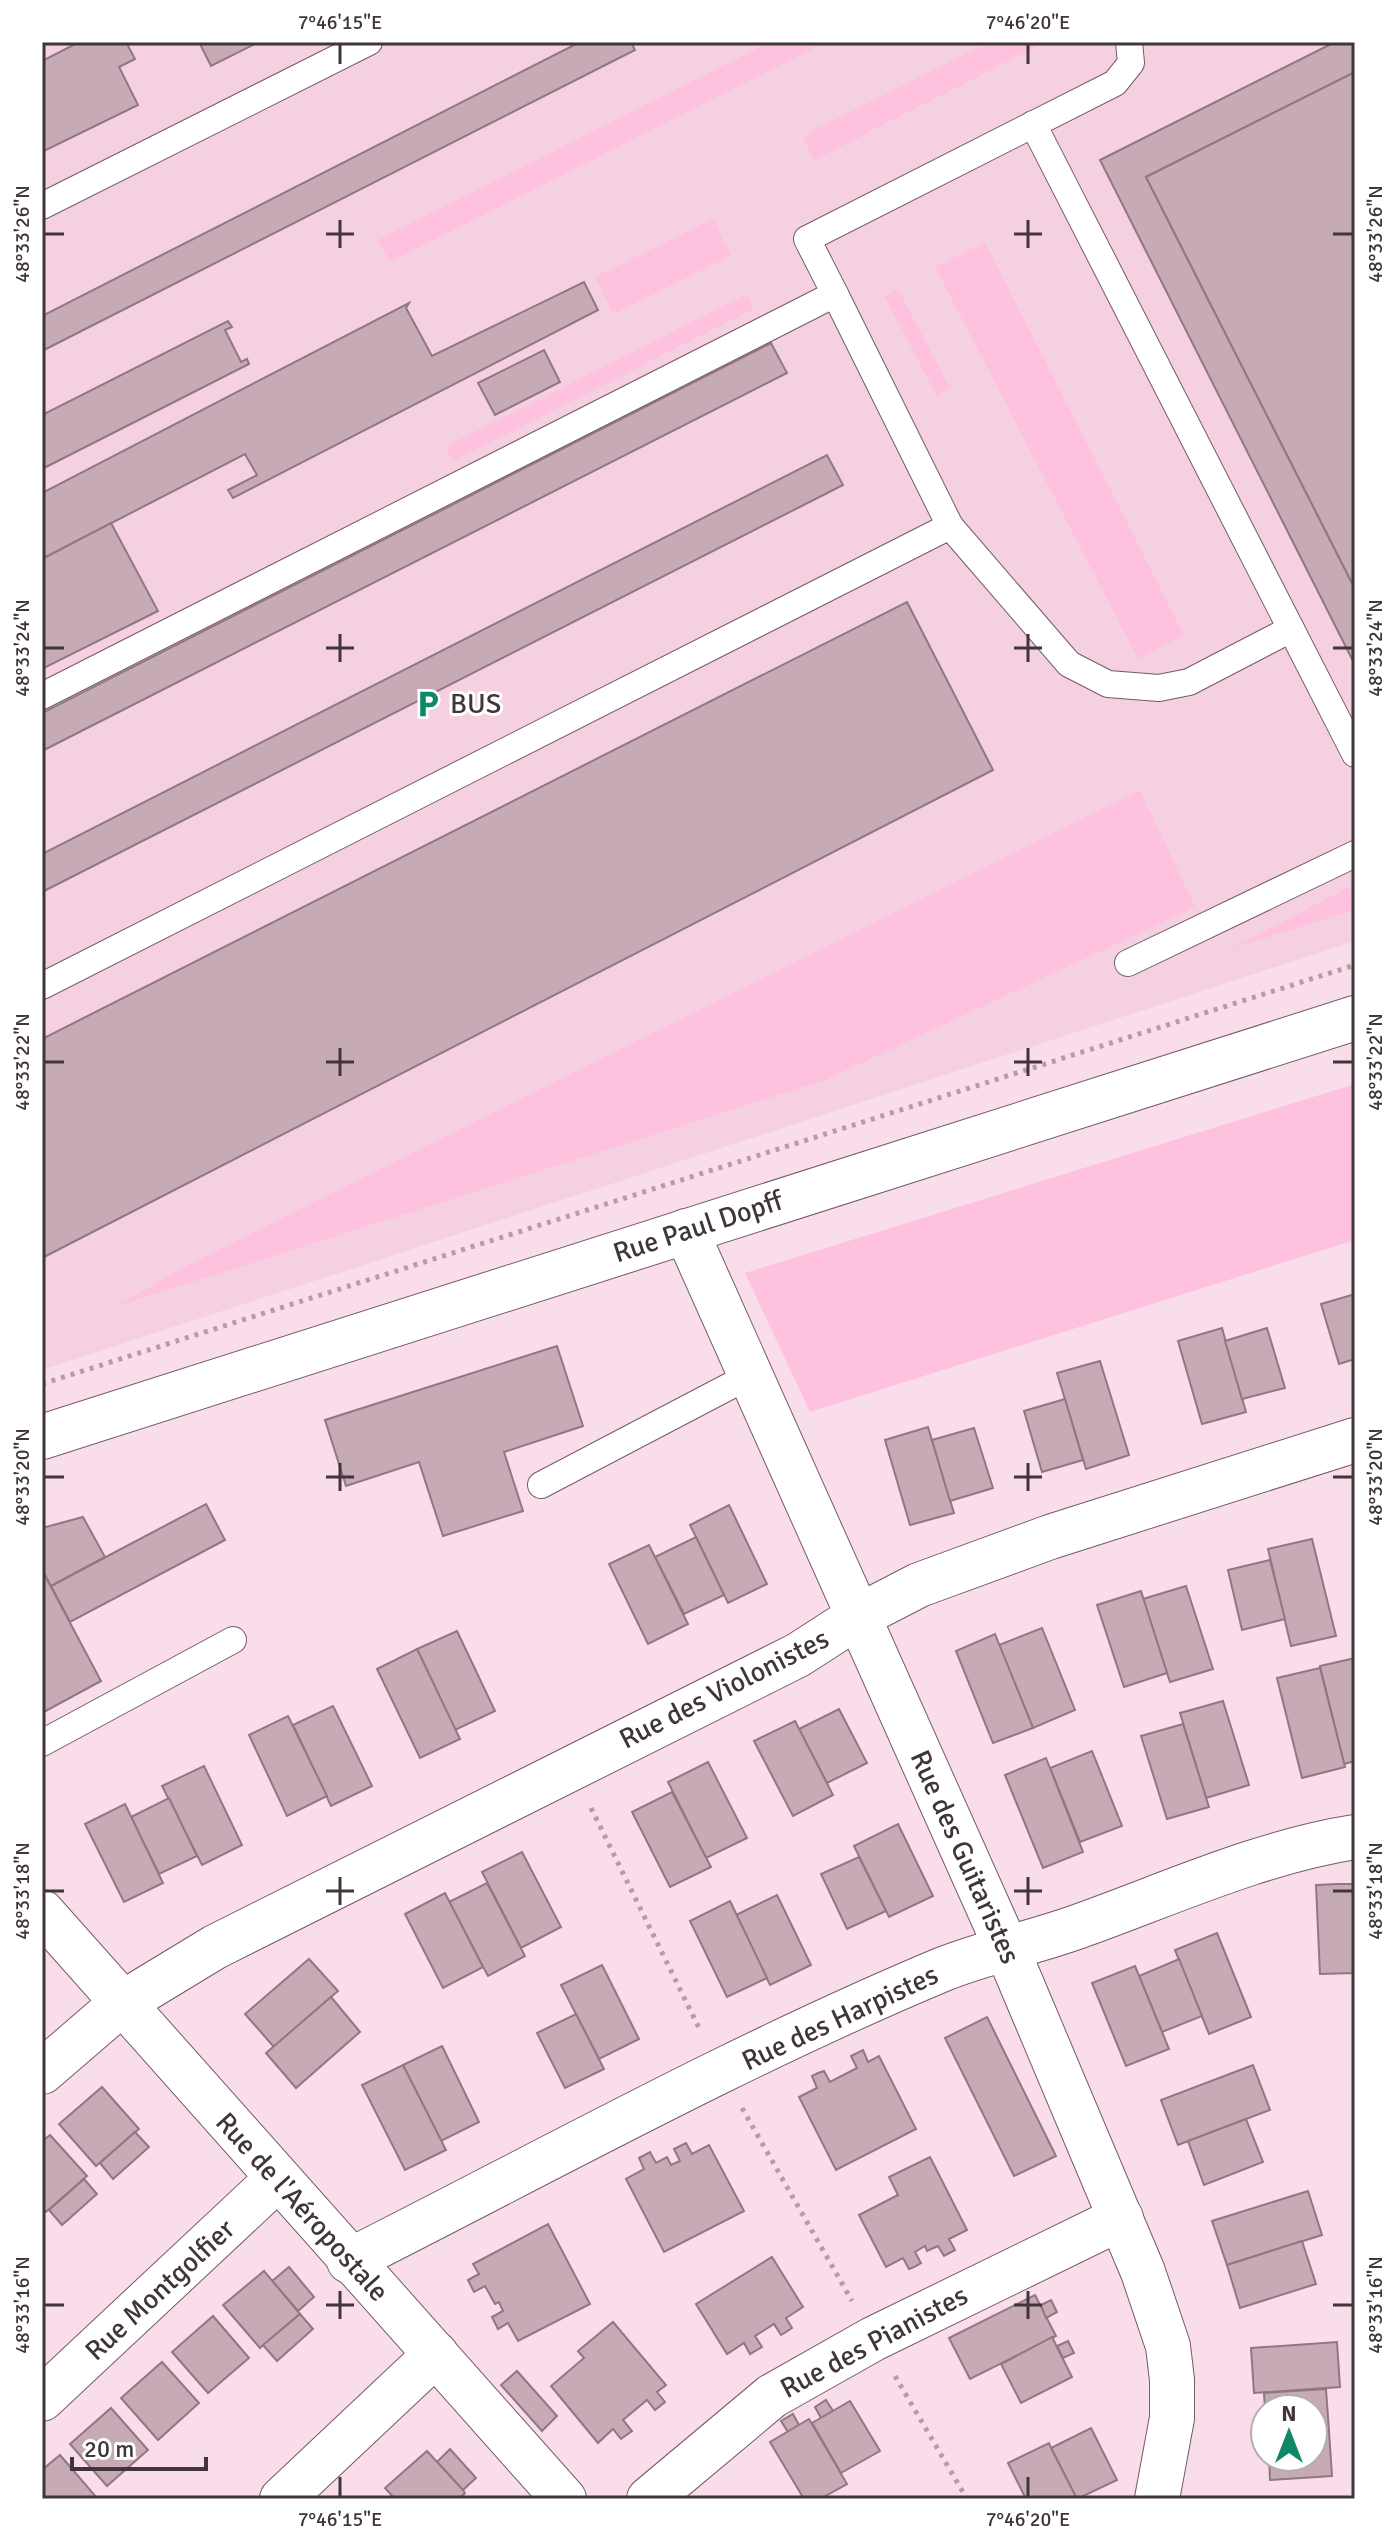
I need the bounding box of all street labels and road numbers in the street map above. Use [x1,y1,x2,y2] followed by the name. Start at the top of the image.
[609,1183,788,1270] street label: Rue Paul Dopff
[614,1622,834,1756] street label: Rue des Violonistes
[903,1745,1027,1969] street label: Rue des Guitaristes
[736,1958,944,2078] street label: Rue des Harpistes
[208,2105,396,2309] street label: Rue de l'Aéropostale
[78,2212,242,2368] street label: Rue Montgolfier
[774,2278,974,2406] street label: Rue des Pianistes

